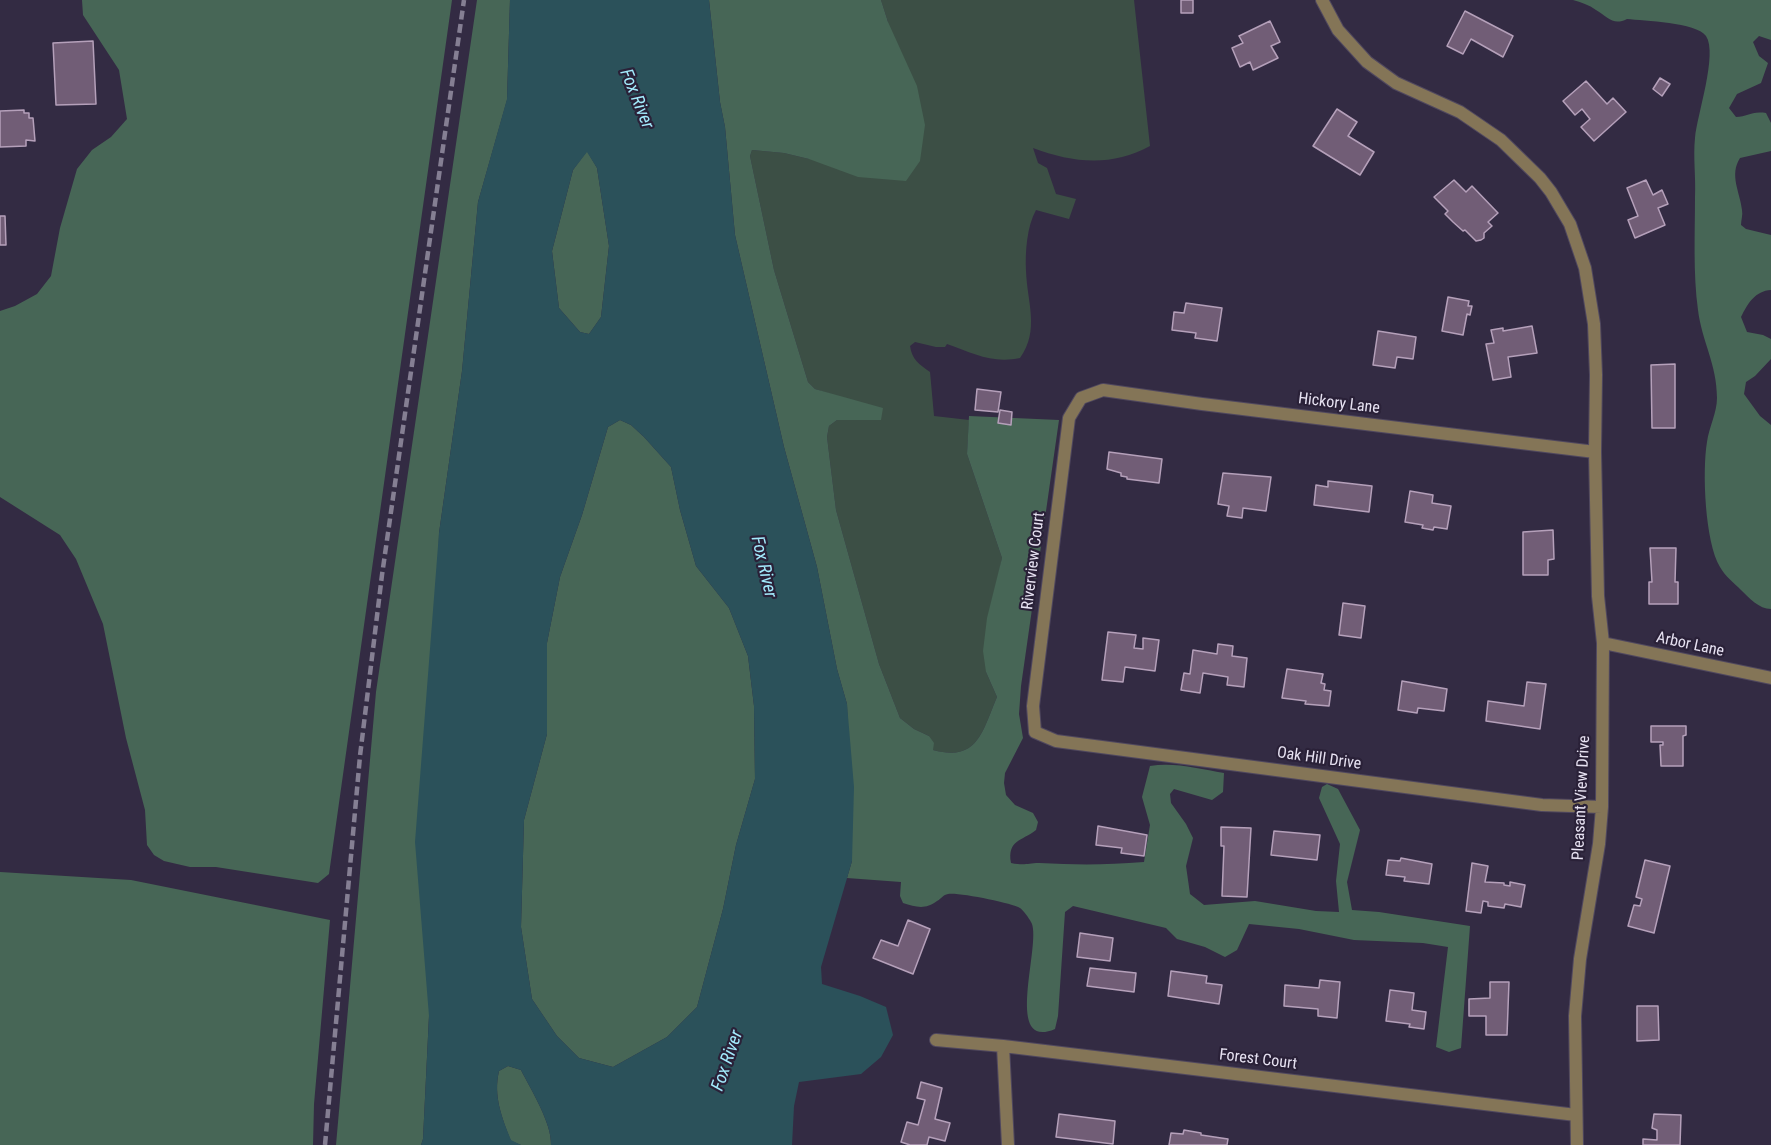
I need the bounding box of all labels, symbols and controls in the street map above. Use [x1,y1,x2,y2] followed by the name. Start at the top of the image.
[614,66,658,132] water label: Fox River
[1297,389,1381,419] street label: Hickory Lane
[1018,511,1050,611] street label: Riverview Court
[745,534,781,600] water label: Fox River
[1654,628,1726,662] street label: Arbor Lane
[1569,735,1595,861] street label: Pleasant View Drive
[1276,744,1362,774] street label: Oak Hill Drive
[708,1028,748,1094] water label: Fox River
[1218,1046,1298,1074] street label: Forest Court

